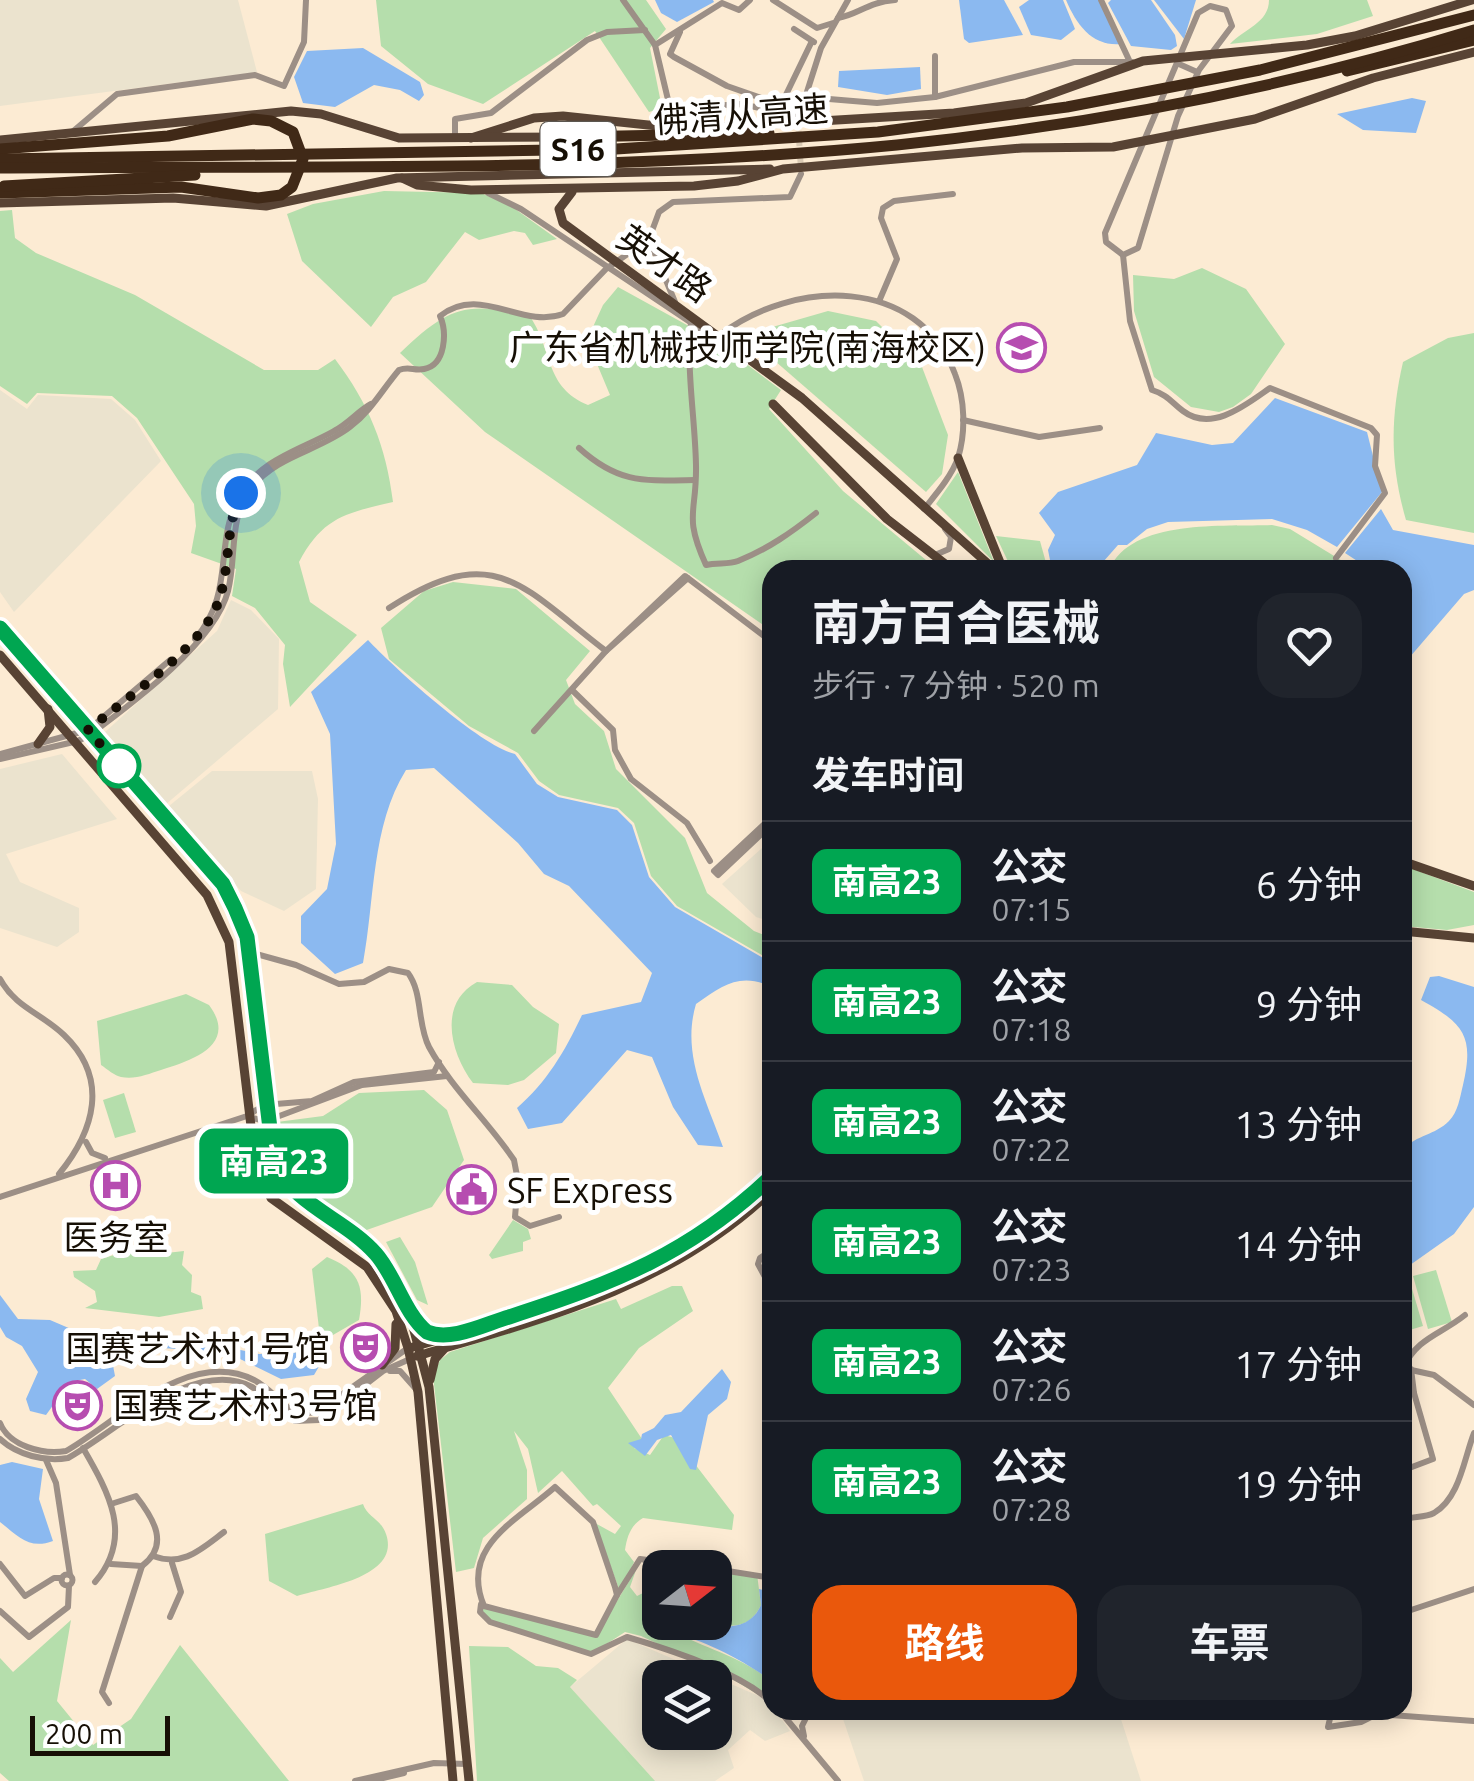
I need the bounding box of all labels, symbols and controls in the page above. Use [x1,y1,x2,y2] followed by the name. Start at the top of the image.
[652,88,830,140] street label: 佛清从高速
[540,122,616,176] road number: S16
[611,216,719,310] street label: 英才路
[995,321,1047,373] school or university icon: 广东省机械技师学院(南海校区)
[509,327,986,367] place label: 广东省机械技师学院(南海校区)
[216,468,266,518] your location
[1257,593,1362,698] button: heart
[812,595,1100,649] text: 南方百合医械
[812,667,1100,703] text: 步行 · 7 分钟 · 520 m
[98,745,140,787] unlabelled marker
[812,754,964,796] text: 发车时间
[991,845,1068,887] text: 公交
[832,861,941,901] text: 南高23
[1256,863,1362,905] text: 6 分钟
[991,891,1072,927] text: 07:15
[991,965,1068,1007] text: 公交
[832,981,941,1021] text: 南高23
[1256,983,1362,1025] text: 9 分钟
[991,1011,1072,1047] text: 07:18
[991,1085,1068,1127] text: 公交
[832,1101,941,1141] text: 南高23
[1234,1103,1362,1145] text: 13 分钟
[204,1128,344,1194] line badge: 南高23
[991,1131,1072,1167] text: 07:22
[219,1141,329,1181] text: 南高23
[90,1159,142,1211] hospital icon: 医务室
[446,1164,498,1216] public building icon: SF Express
[507,1170,673,1210] place label: SF Express
[991,1205,1068,1247] text: 公交
[63,1217,169,1257] place label: 医务室
[832,1221,941,1261] text: 南高23
[1234,1223,1362,1265] text: 14 分钟
[991,1251,1072,1287] text: 07:23
[339,1322,391,1374] theatre icon: 国赛艺术村1号馆
[991,1325,1068,1367] text: 公交
[65,1328,330,1368] place label: 国赛艺术村1号馆
[832,1341,941,1381] text: 南高23
[1234,1343,1362,1385] text: 17 分钟
[991,1371,1072,1407] text: 07:26
[52,1379,104,1431] theatre icon: 国赛艺术村3号馆
[113,1385,378,1425] place label: 国赛艺术村3号馆
[991,1445,1068,1487] text: 公交
[832,1461,941,1501] text: 南高23
[1234,1463,1362,1505] text: 19 分钟
[991,1491,1072,1527] text: 07:28
[642,1550,732,1640] north arrow
[642,1550,732,1750] map controls
[812,1585,1077,1700] button: 路线
[1097,1585,1362,1700] button: 车票
[642,1660,732,1750] button: layers
[30,1711,170,1756] scale bar
[45,1718,123,1749] text: 200 m

